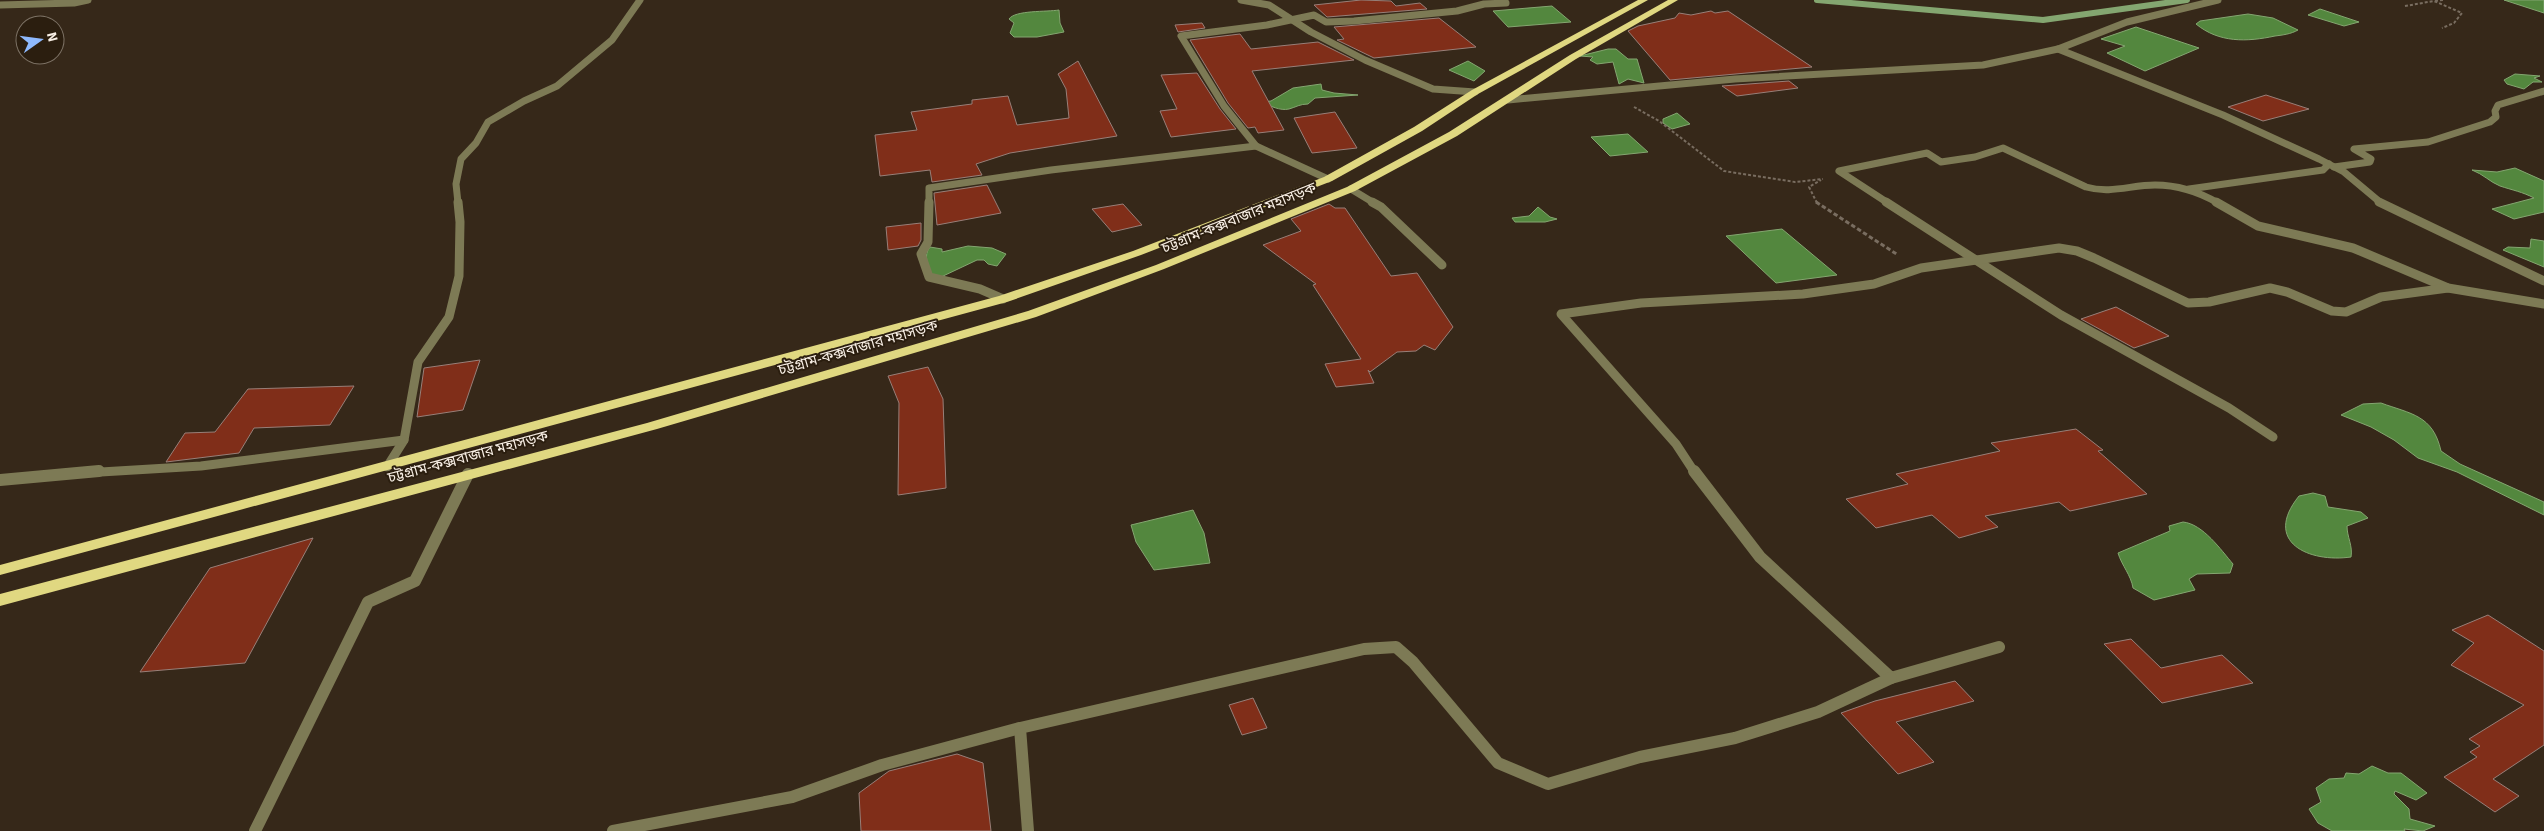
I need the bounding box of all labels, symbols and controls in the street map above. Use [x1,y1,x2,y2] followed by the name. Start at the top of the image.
[15,15,65,65] north arrow
[41,30,62,44] text: N
[1157,177,1320,259] street label: চট্টগ্রাম-কক্সবাজার মহাসড়ক
[775,315,941,381] street label: চট্টগ্রাম-কক্সবাজার মহাসড়ক
[384,425,551,489] street label: চট্টগ্রাম-কক্সবাজার মহাসড়ক

